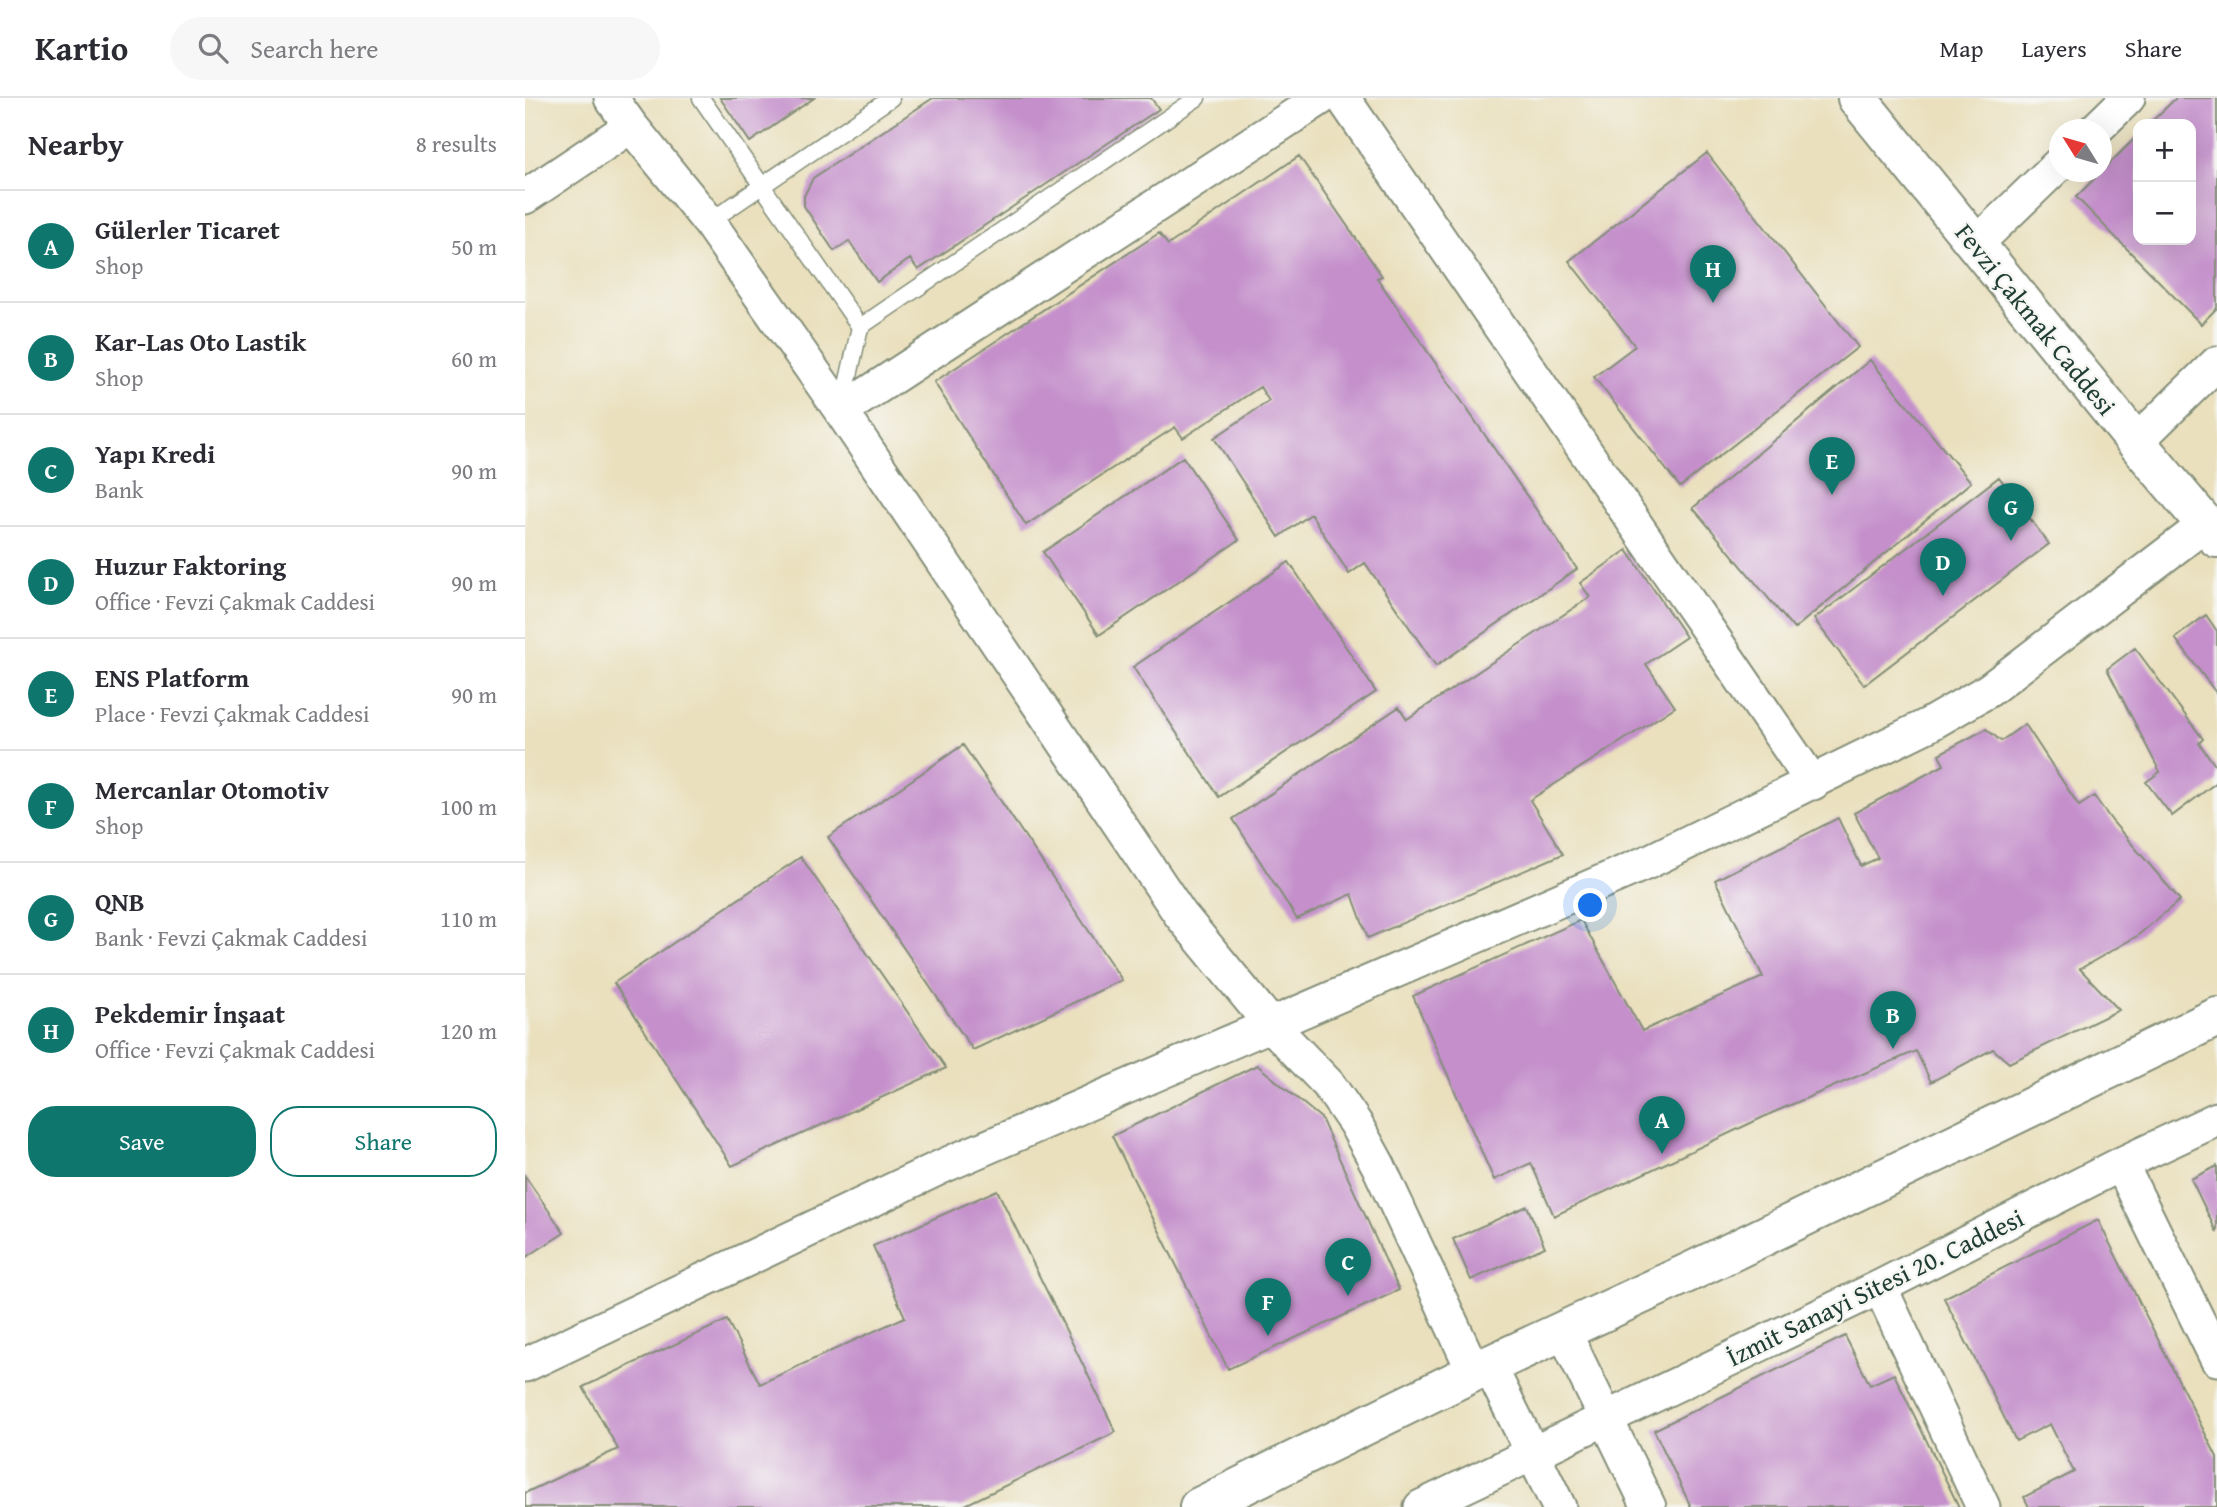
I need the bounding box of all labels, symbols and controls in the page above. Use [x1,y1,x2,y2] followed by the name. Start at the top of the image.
[170,17,660,80] search box
[35,24,128,72] text: Kartio
[194,29,232,67] icon: search
[250,29,379,68] text: Search here
[1940,31,1983,66] text: Map
[2021,31,2087,66] text: Layers
[2125,31,2182,66] text: Share
[2049,119,2112,182] north arrow
[2133,119,2196,245] map controls
[2133,119,2196,182] button: +
[28,122,124,166] text: Nearby
[416,127,497,160] text: 8 results
[2133,182,2196,245] button: −
[95,210,280,249] text: Gülerler Ticaret
[1946,215,2126,423] street label: Fevzi Çakmak Caddesi
[44,230,58,263] text: A
[451,230,497,263] text: 50 m
[1690,245,1736,303] pin: H
[95,249,143,282] text: Shop
[95,322,306,361] text: Kar-Las Oto Lastik
[44,342,58,375] text: B
[451,342,497,375] text: 60 m
[95,361,143,394] text: Shop
[95,434,215,473] text: Yapı Kredi
[1809,437,1855,495] pin: E
[44,454,58,487] text: C
[451,454,497,487] text: 90 m
[95,473,144,506] text: Bank
[1988,483,2034,541] pin: G
[1920,538,1966,596] pin: D
[95,546,286,585] text: Huzur Faktoring
[44,566,58,599] text: D
[451,566,497,599] text: 90 m
[95,585,375,618] text: Office · Fevzi Çakmak Caddesi
[95,658,249,697] text: ENS Platform
[45,678,57,711] text: E
[451,678,497,711] text: 90 m
[95,697,370,730] text: Place · Fevzi Çakmak Caddesi
[95,770,329,809] text: Mercanlar Otomotiv
[45,790,57,823] text: F
[440,790,497,823] text: 100 m
[95,809,143,842] text: Shop
[95,882,145,921] text: QNB
[1573,888,1607,922] your location
[44,902,58,935] text: G
[440,902,497,935] text: 110 m
[95,921,367,954] text: Bank · Fevzi Çakmak Caddesi
[1870,991,1916,1049] pin: B
[95,994,285,1033] text: Pekdemir İnşaat
[43,1014,59,1047] text: H
[440,1014,497,1047] text: 120 m
[95,1033,375,1066] text: Office · Fevzi Çakmak Caddesi
[1639,1096,1685,1154] pin: A
[28,1106,256,1177] button: Save
[270,1106,497,1177] button: Share
[1720,1198,2030,1376] street label: İzmit Sanayi Sitesi 20. Caddesi
[1325,1238,1371,1296] pin: C
[1245,1278,1291,1336] pin: F

